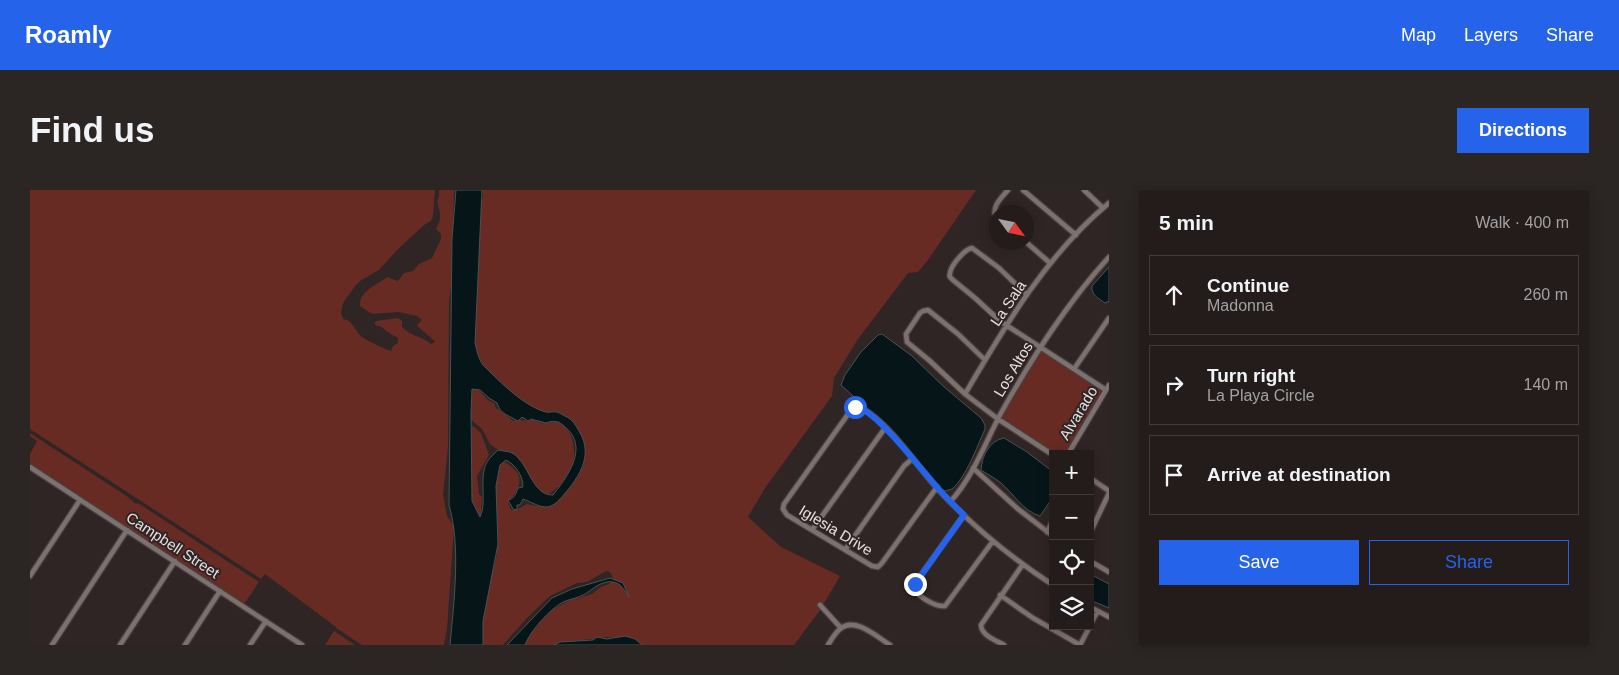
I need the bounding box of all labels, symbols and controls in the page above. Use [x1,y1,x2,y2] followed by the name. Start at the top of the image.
[25,21,112,48] text: Roamly
[1401,25,1436,45] text: Map
[1464,25,1518,45] text: Layers
[1546,25,1594,45] text: Share
[1457,108,1589,153] button: Directions
[30,110,154,149] text: Find us
[989,205,1034,250] north arrow
[1159,211,1214,234] text: 5 min
[1475,214,1569,231] text: Walk · 400 m
[1207,275,1289,296] text: Continue
[987,277,1030,329] street label: La Sala
[1160,281,1188,309] icon: ahead
[1524,286,1568,303] text: 260 m
[1207,297,1274,314] text: Madonna
[990,339,1036,399] street label: Los Altos
[1207,365,1295,386] text: Turn right
[1160,371,1188,399] icon: right
[1524,376,1568,393] text: 140 m
[1055,383,1101,443] street label: Alvarado
[1207,387,1315,404] text: La Playa Circle
[844,396,867,419] route start
[1049,450,1094,630] map controls
[1049,450,1094,495] button: +
[1160,461,1188,489] icon: arrive
[1207,464,1391,485] text: Arrive at destination
[1049,495,1094,540] button: −
[796,501,876,559] street label: Iglesia Drive
[123,509,223,582] street label: Campbell Street
[1049,540,1094,585] button: locate
[1159,540,1359,585] button: Save
[1369,540,1569,585] button: Share
[904,573,927,596] route end
[1049,585,1094,630] button: layers

